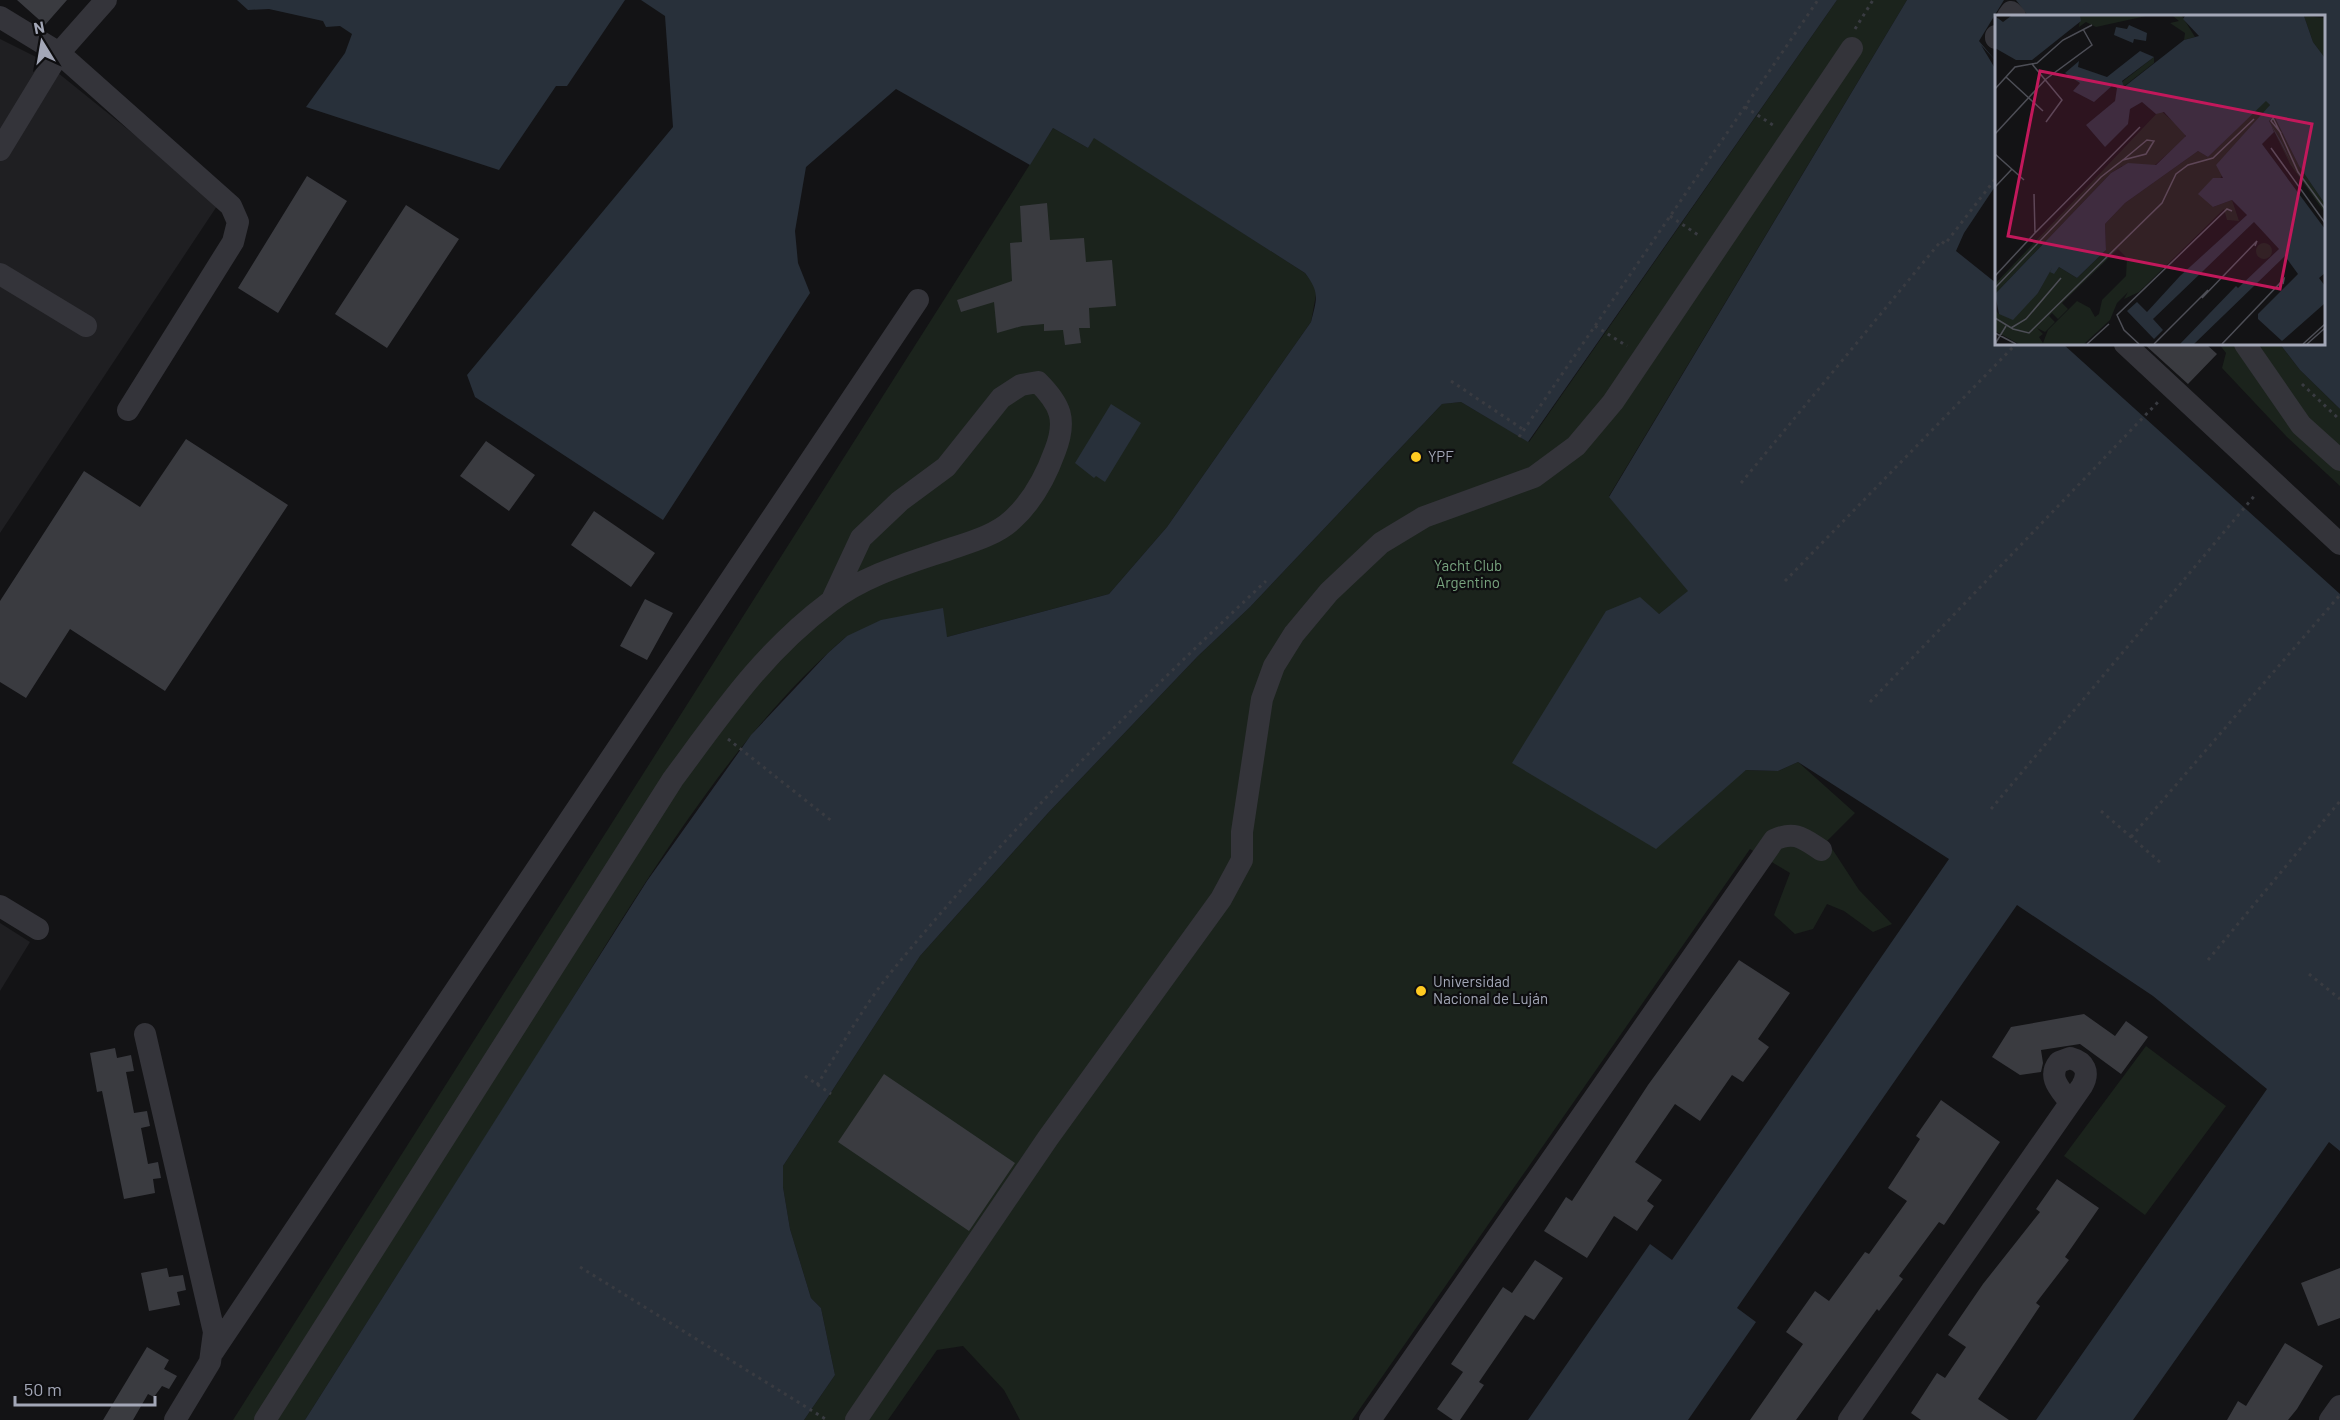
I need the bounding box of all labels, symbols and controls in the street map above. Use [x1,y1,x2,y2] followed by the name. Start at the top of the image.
[12,12,72,72] north arrow
[1995,15,2325,345] inset map
[32,16,46,37] text: N
[1428,447,1454,465] place label: YPF
[1409,450,1423,464] marker: YPF
[1434,556,1502,591] park label: Yacht Club Argentino
[1433,972,1548,1007] place label: Universidad Nacional de Luján
[1414,984,1428,998] marker: Universidad Nacional de Luján
[15,1369,154,1407] scale bar
[24,1378,62,1400] text: 50 m

